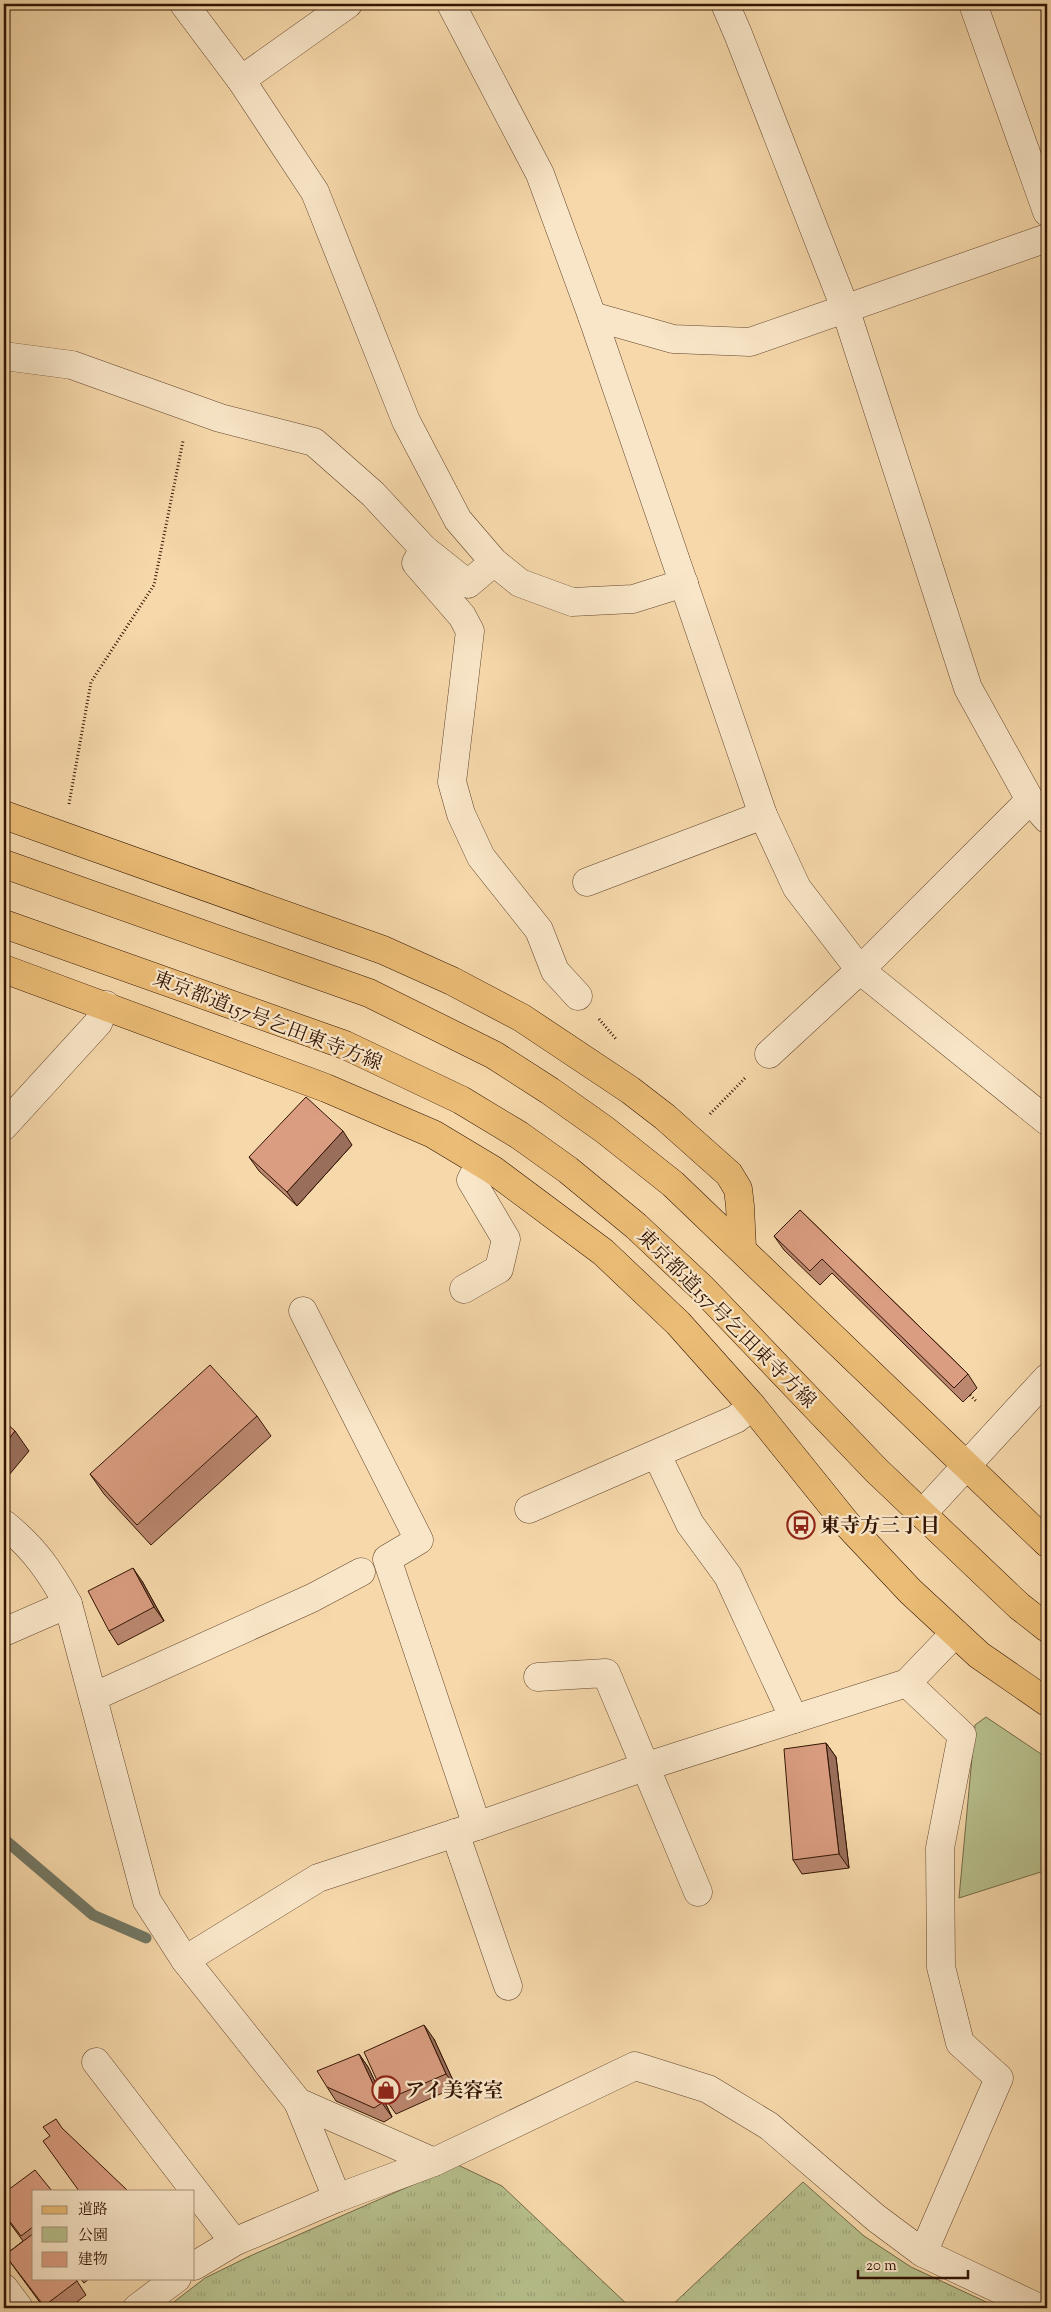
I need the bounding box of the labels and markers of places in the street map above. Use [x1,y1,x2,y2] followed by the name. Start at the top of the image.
[786,1510,816,1540] bus stop icon: 東寺方三丁目
[820,1513,940,1542] place label: 東寺方三丁目
[371,2075,401,2105] shop icon: アイ美容室
[405,2078,503,2107] place label: アイ美容室

